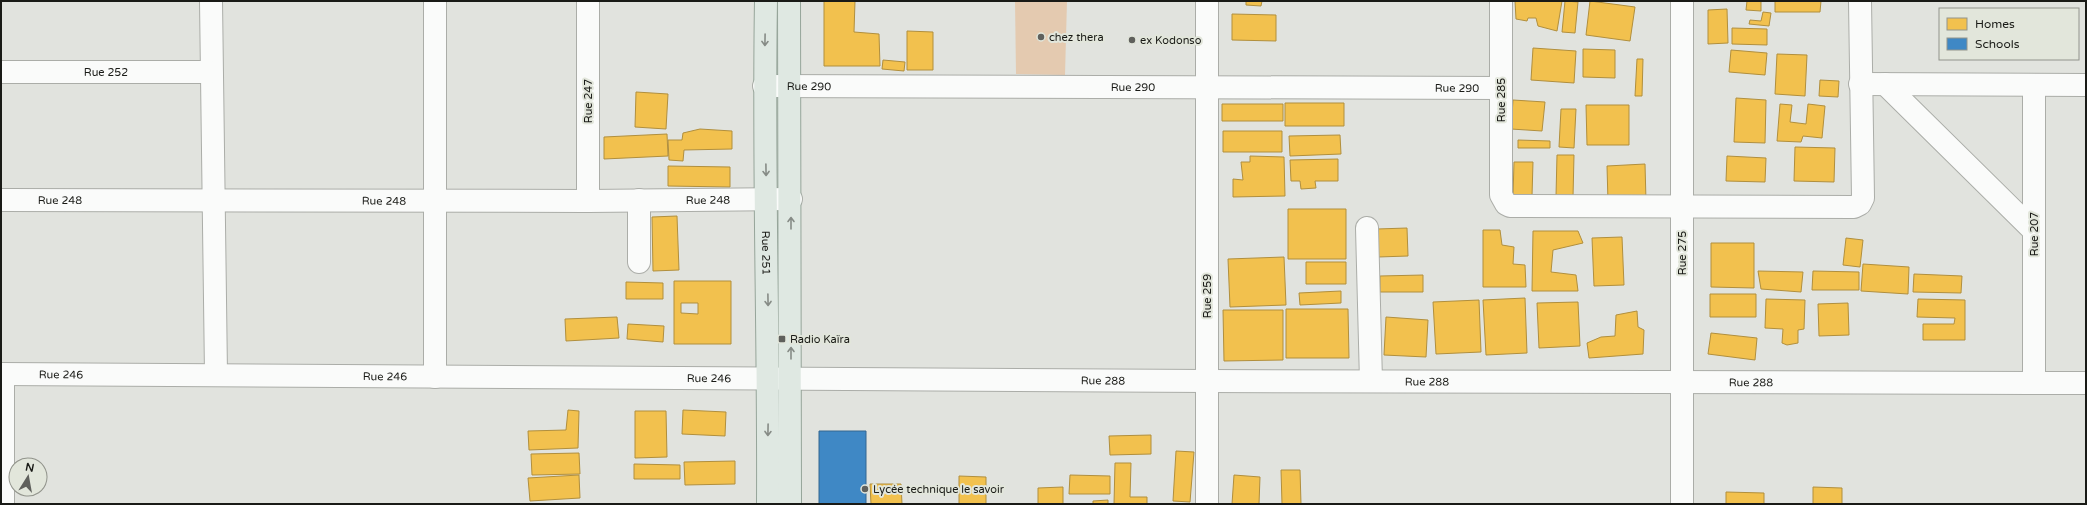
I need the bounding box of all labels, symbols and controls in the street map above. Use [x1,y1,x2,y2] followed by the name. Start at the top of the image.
[1939,8,2079,60] legend
[1975,17,2015,31] text: Homes
[1049,31,1104,44] place label: chez thera
[1036,32,1046,42] marker: chez thera
[761,33,769,46] one-way arrow
[1140,34,1202,47] place label: ex Kodonso
[1127,35,1137,45] marker: ex Kodonso
[1975,37,2020,51] text: Schools
[84,66,128,79] street label: Rue 252
[1495,78,1508,122] street label: Rue 285
[582,79,595,123] street label: Rue 247
[787,80,831,93] street label: Rue 290
[1111,80,1155,94] street label: Rue 290
[1435,81,1479,94] street label: Rue 290
[762,163,770,176] one-way arrow
[686,193,730,207] street label: Rue 248
[38,194,82,207] street label: Rue 248
[362,194,406,207] street label: Rue 248
[2028,212,2041,256] street label: Rue 207
[787,217,795,230] one-way arrow
[759,231,773,275] street label: Rue 251
[1676,231,1689,275] street label: Rue 275
[1201,274,1214,318] street label: Rue 259
[764,293,772,306] one-way arrow
[790,333,850,346] place label: Radio Kaïra
[777,334,787,344] marker: Radio Kaïra
[787,347,795,360] one-way arrow
[39,368,83,381] street label: Rue 246
[363,370,407,383] street label: Rue 246
[687,371,731,385] street label: Rue 246
[1081,374,1125,387] street label: Rue 288
[1405,375,1449,388] street label: Rue 288
[1729,376,1773,389] street label: Rue 288
[764,423,772,436] one-way arrow
[8,457,48,497] north arrow
[24,460,35,475] text: N
[873,483,1005,496] place label: Lycée technique le savoir
[860,484,870,494] marker: Lycée technique le savoir

